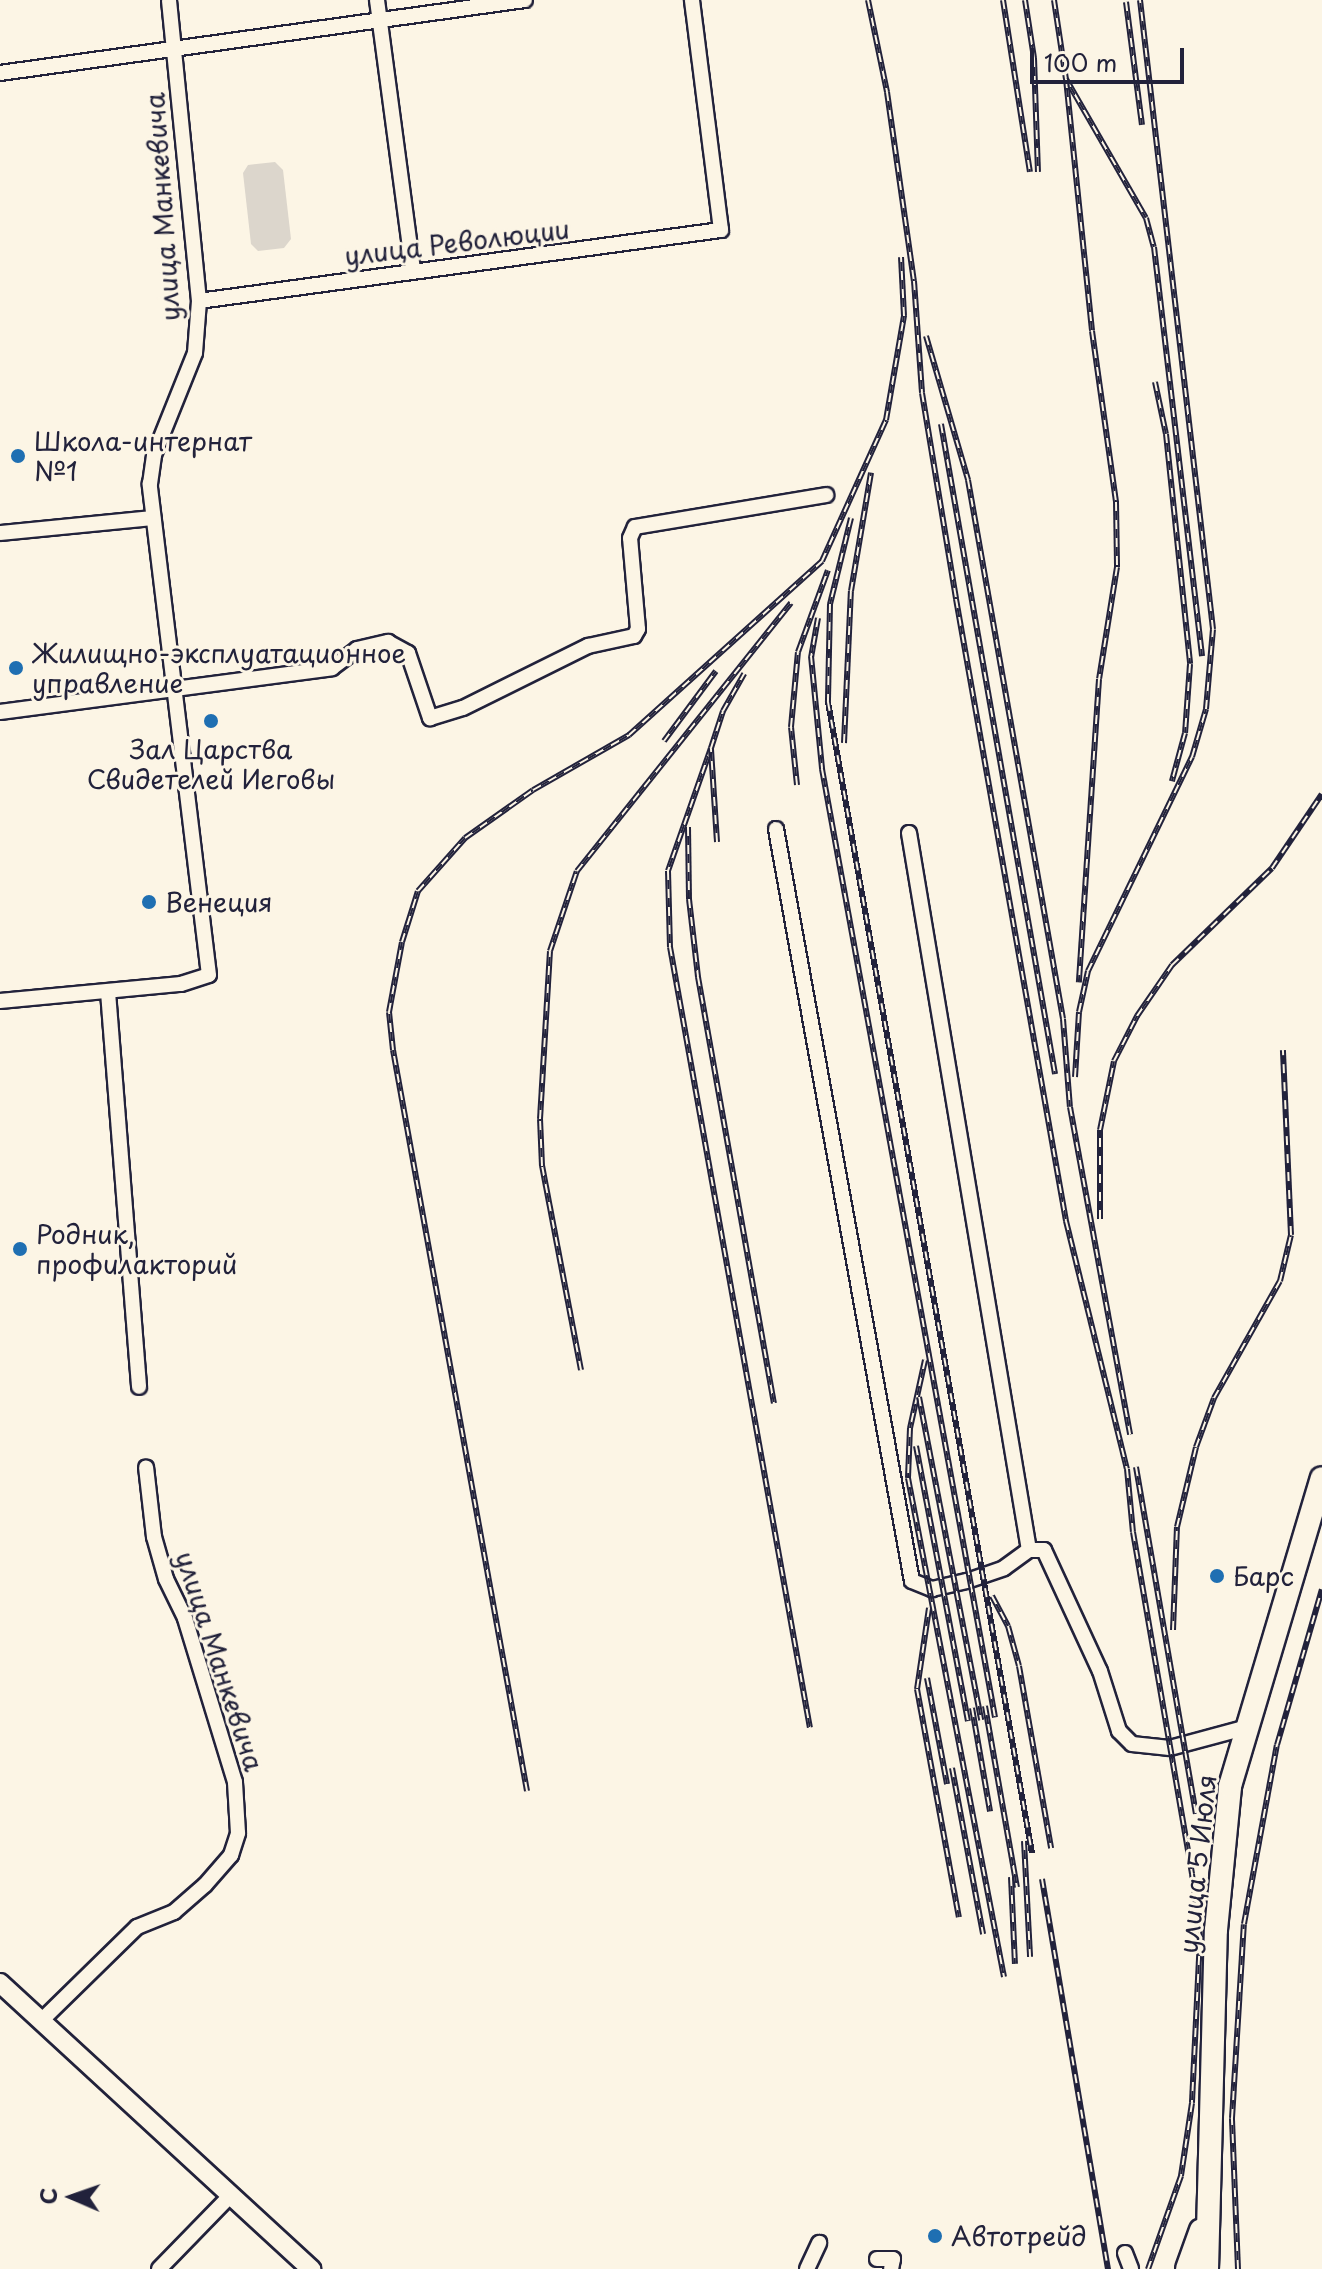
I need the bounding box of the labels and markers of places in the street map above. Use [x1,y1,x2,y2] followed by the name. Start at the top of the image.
[34,425,252,486] place label: Школа-интернат №1
[9,447,27,465] marker: Школа-интернат №1
[32,637,406,698] place label: Жилищно-эксплуатационное управление
[7,659,25,677] marker: Жилищно-эксплуатационное управление
[202,712,220,730] marker: Зал Царства Свидетелей Иеговы
[86,733,336,794] place label: Зал Царства Свидетелей Иеговы
[165,886,273,918] place label: Венеция
[140,893,158,911] marker: Венеция
[36,1218,237,1280] place label: Родник, профилакторий
[11,1240,29,1258] marker: Родник, профилакторий
[1233,1560,1294,1592] place label: Барс
[1208,1567,1226,1585] marker: Барс
[951,2220,1087,2252] place label: Автотрейд
[926,2227,944,2245] marker: Автотрейд

